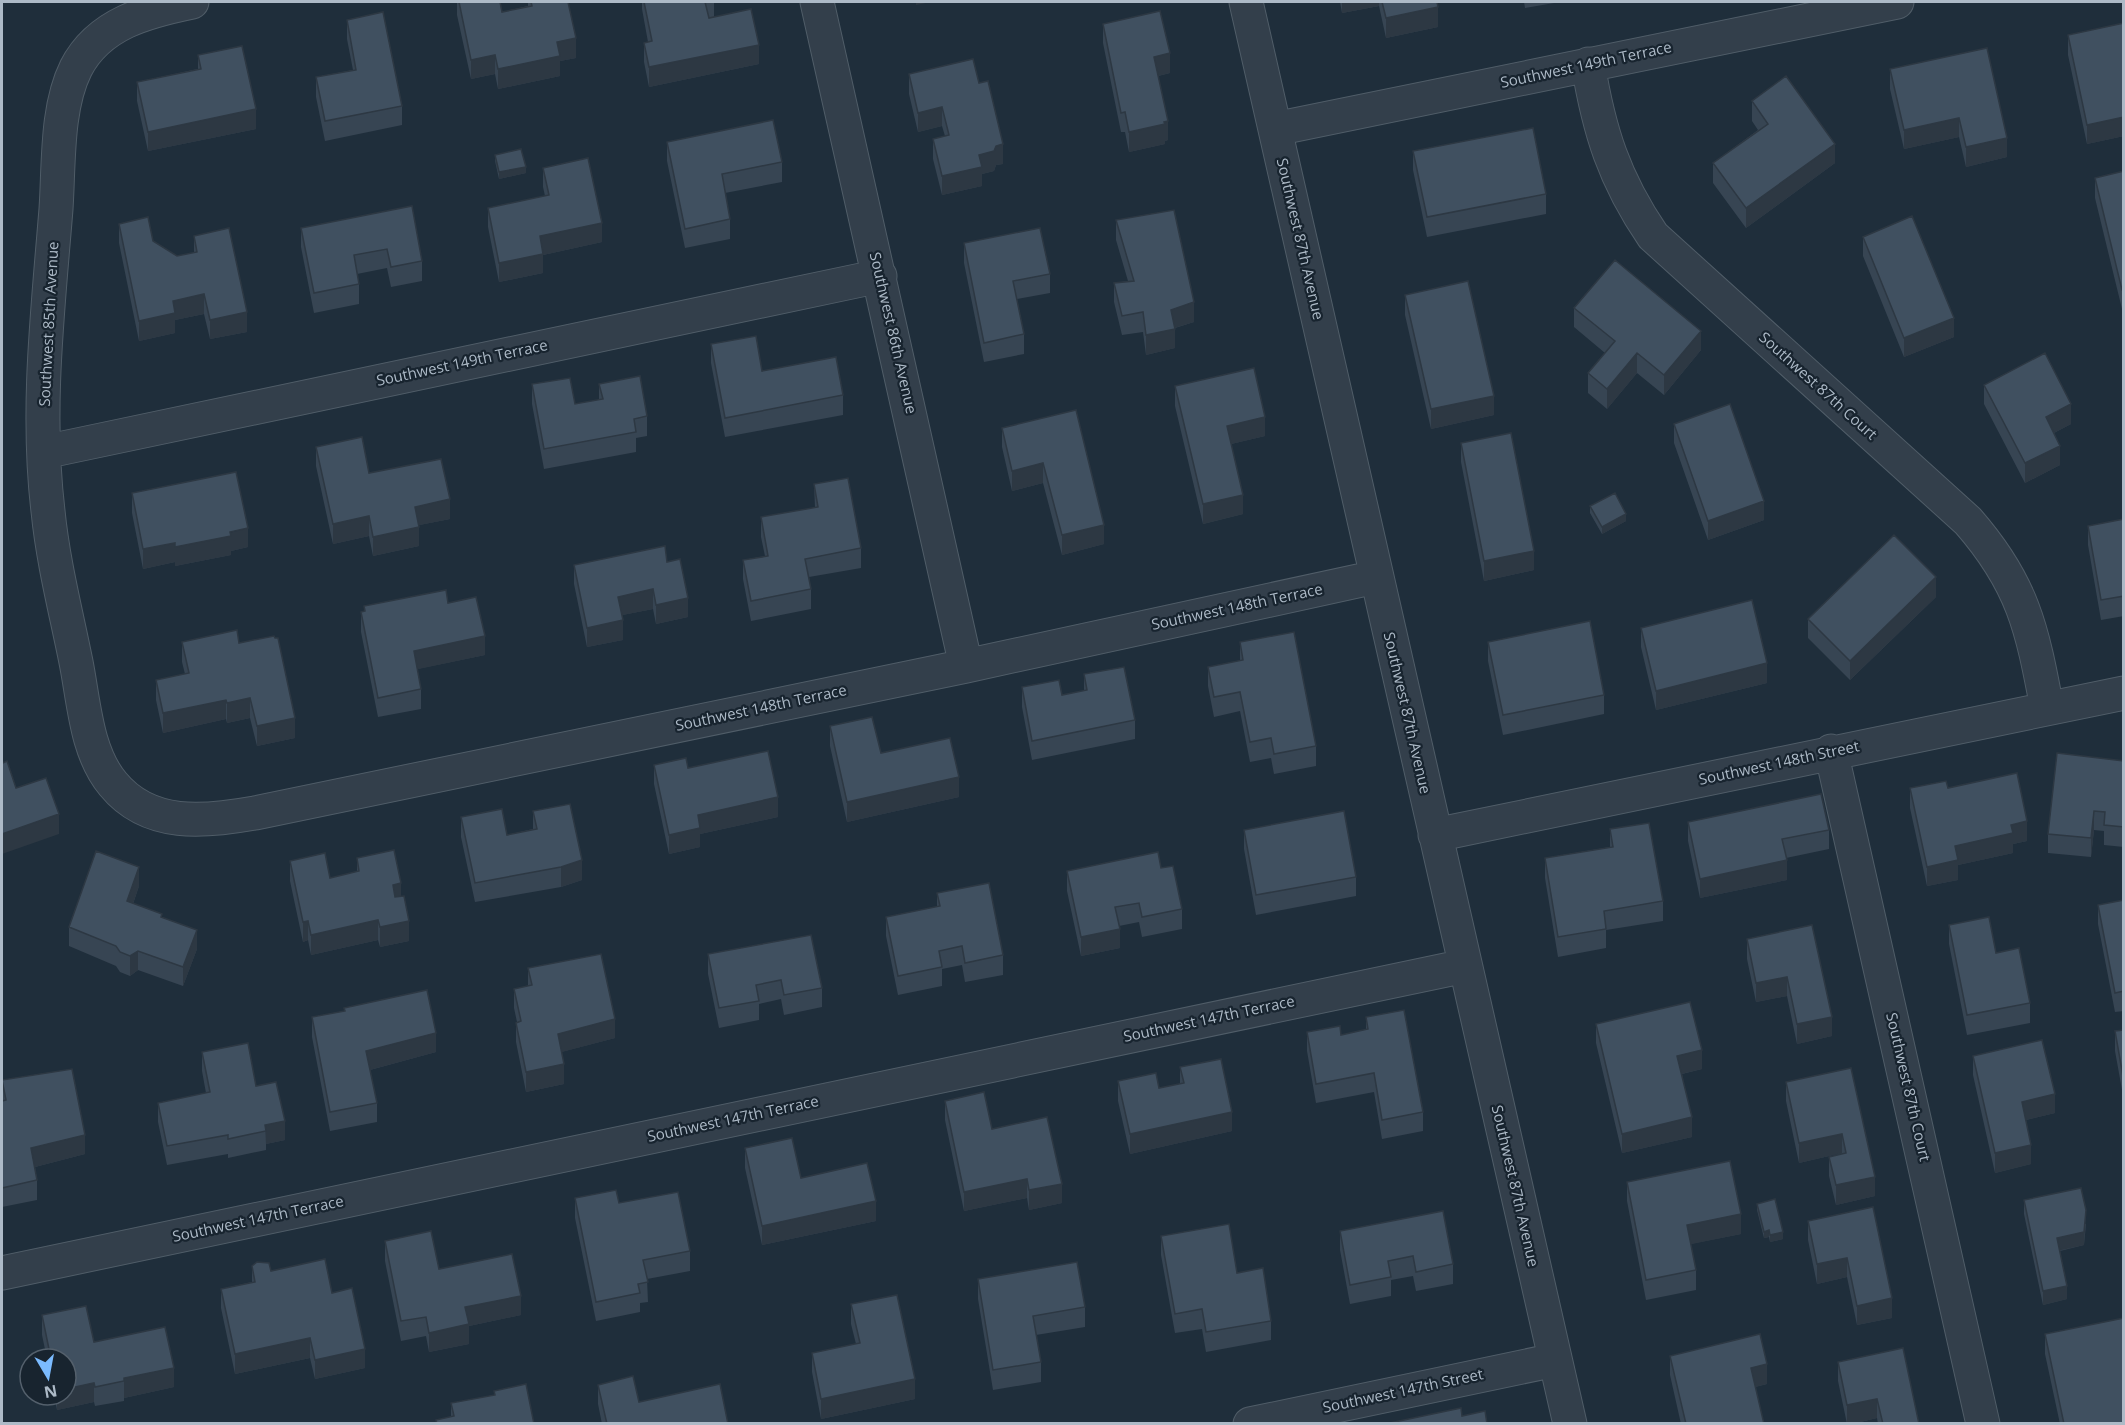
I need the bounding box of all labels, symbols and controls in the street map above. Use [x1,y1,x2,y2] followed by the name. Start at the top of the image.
[1498,36,1673,92] street label: Southwest 149th Terrace
[1273,156,1329,322] street label: Southwest 87th Avenue
[34,241,62,407] street label: Southwest 85th Avenue
[866,250,922,416] street label: Southwest 86th Avenue
[1755,327,1882,444] street label: Southwest 87th Court
[374,334,549,390] street label: Southwest 149th Terrace
[1149,578,1324,634] street label: Southwest 148th Terrace
[1380,630,1436,796] street label: Southwest 87th Avenue
[673,679,848,735] street label: Southwest 148th Terrace
[1697,735,1861,789] street label: Southwest 148th Street
[1121,990,1296,1046] street label: Southwest 147th Terrace
[1882,1010,1936,1163] street label: Southwest 87th Court
[645,1090,820,1146] street label: Southwest 147th Terrace
[1488,1103,1544,1269] street label: Southwest 87th Avenue
[170,1190,345,1246] street label: Southwest 147th Terrace
[18,1347,78,1407] north arrow
[1321,1363,1485,1417] street label: Southwest 147th Street
[42,1380,59,1404] text: N

